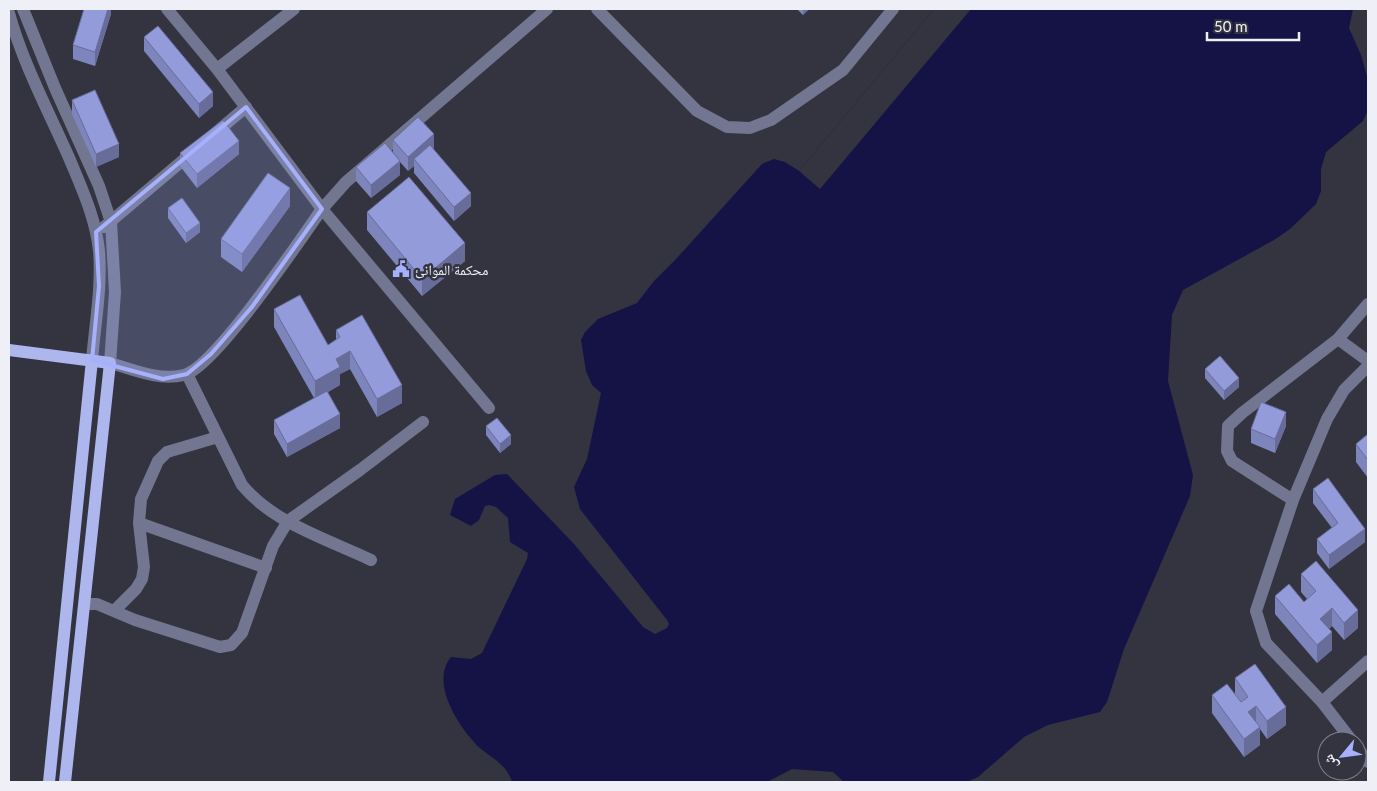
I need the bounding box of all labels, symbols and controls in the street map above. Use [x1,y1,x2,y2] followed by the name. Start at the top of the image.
[1207,10,1300,42] scale bar
[1214,17,1248,35] text: 50 m
[391,259,411,279] public building icon: محكمة الموانئ
[415,261,488,279] place label: محكمة الموانئ
[1317,731,1367,781] north arrow
[1319,751,1342,773] text: ش

